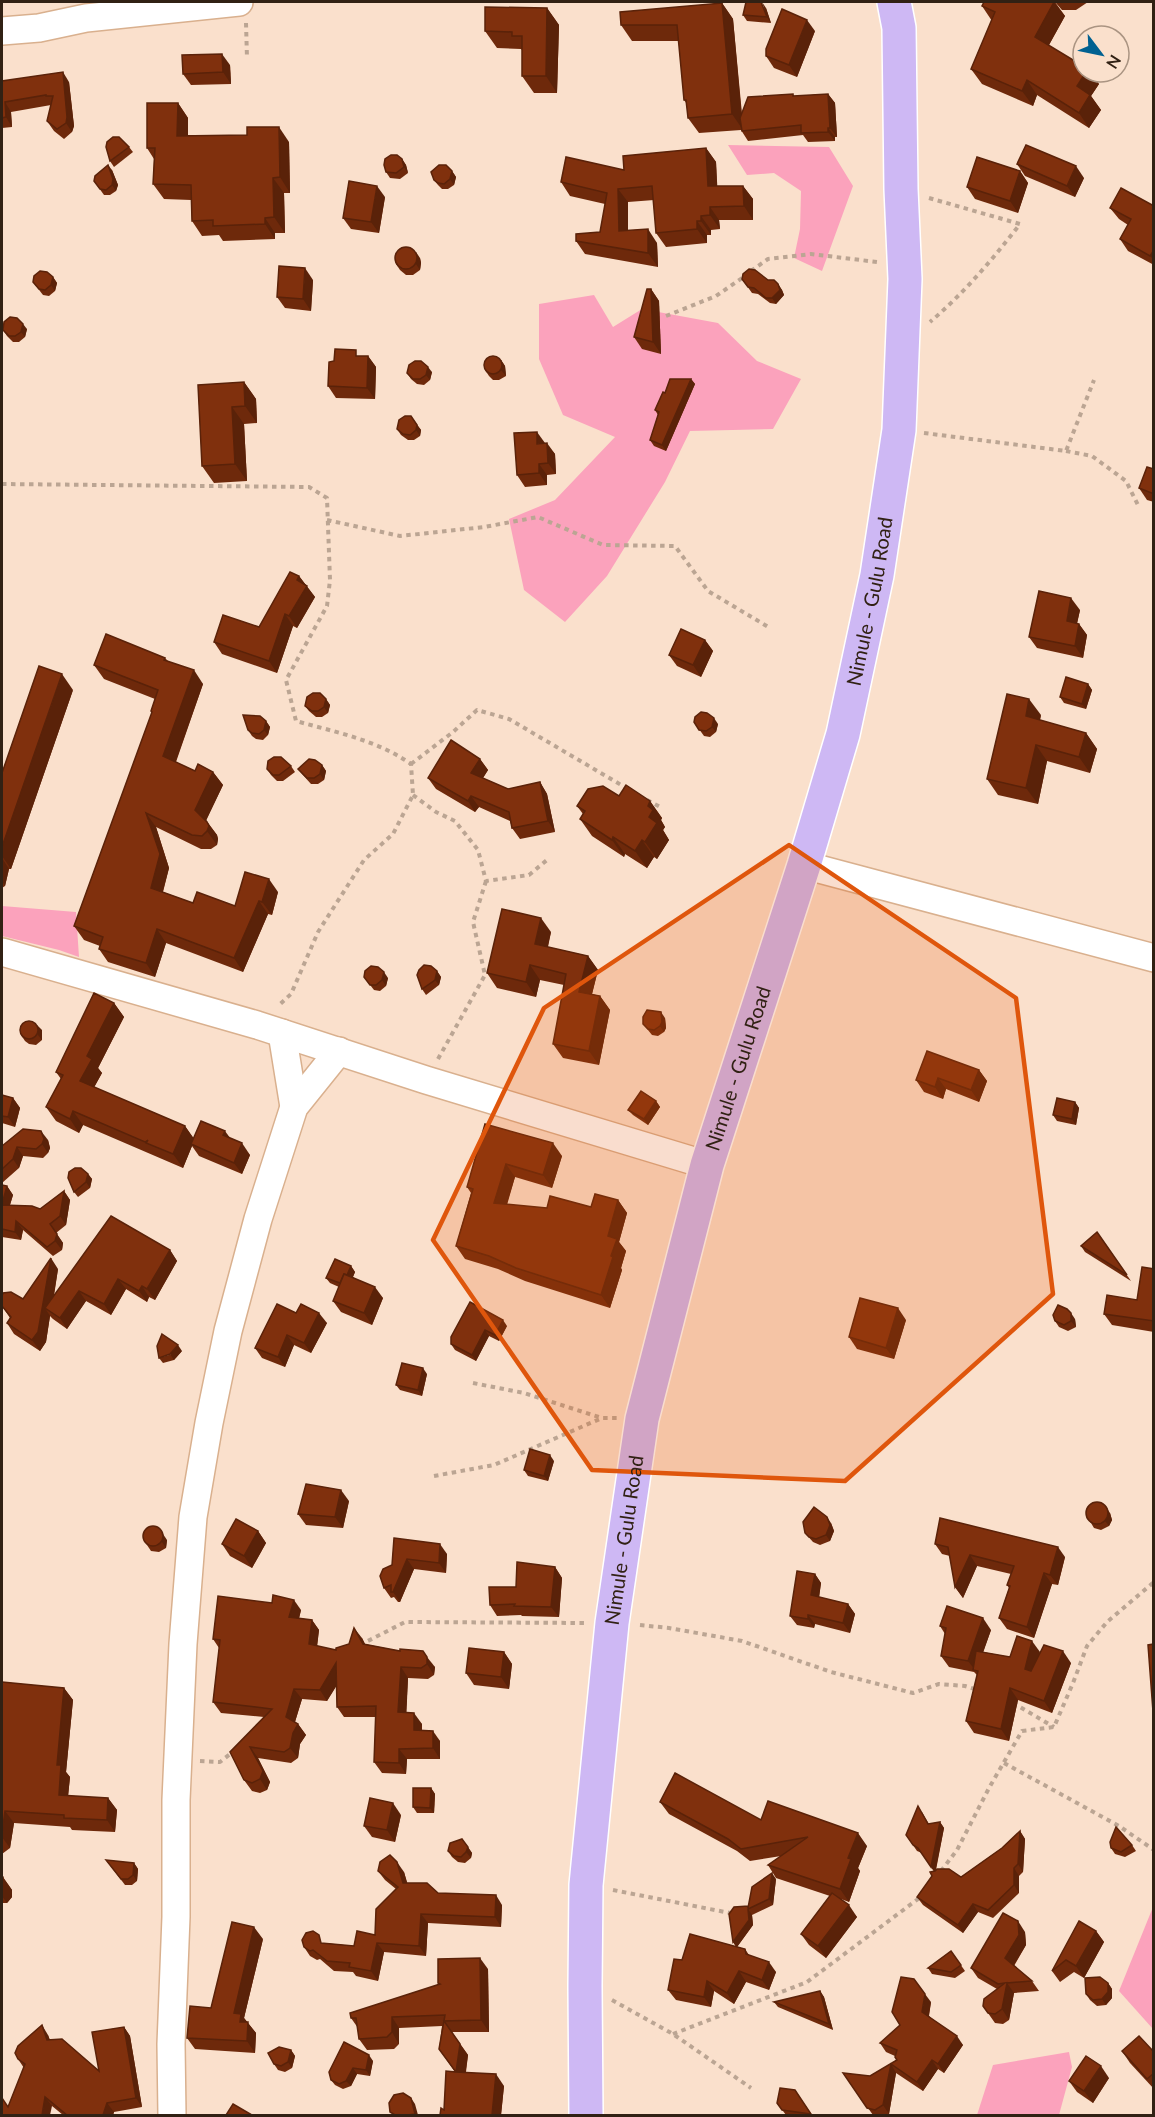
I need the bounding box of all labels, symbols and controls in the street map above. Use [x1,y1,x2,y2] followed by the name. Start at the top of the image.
[1071,24,1131,84] north arrow
[1103,52,1125,72] text: N
[841,515,897,688] street label: Nimule - Gulu Road
[699,983,775,1154] street label: Nimule - Gulu Road
[599,1453,648,1627] street label: Nimule - Gulu Road

